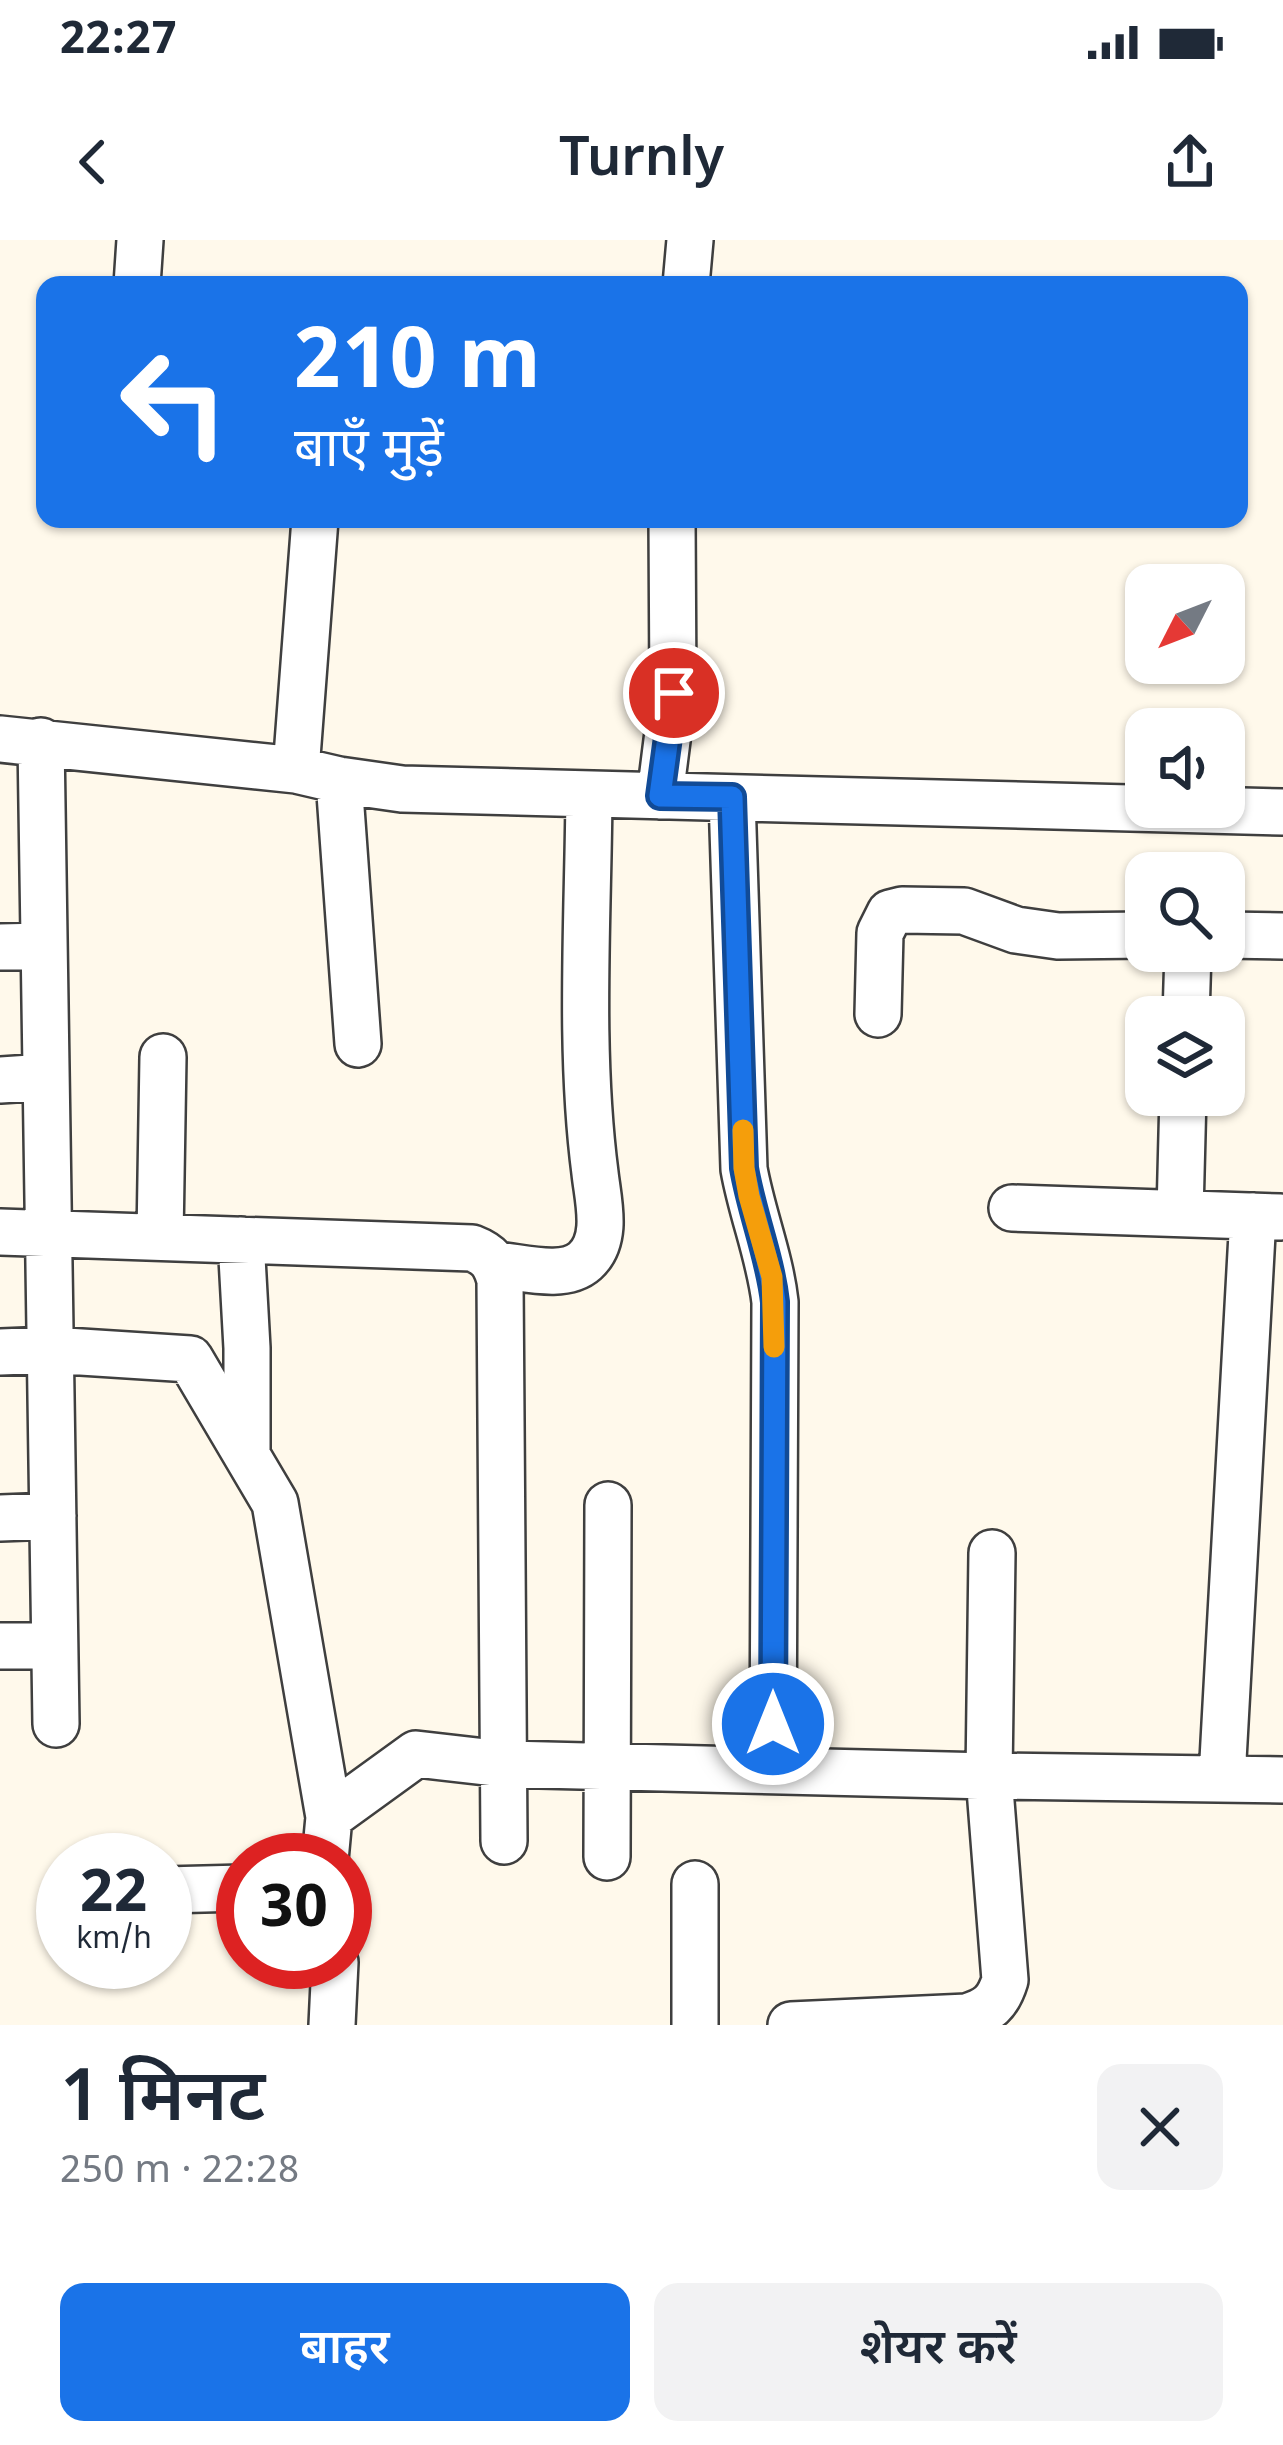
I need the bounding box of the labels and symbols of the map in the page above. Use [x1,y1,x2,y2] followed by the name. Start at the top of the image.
[1125,564,1245,684] north arrow
[623,642,725,744] pin
[710,1661,836,1787] position arrow
[216,1833,372,1989] speed limit sign: 30

